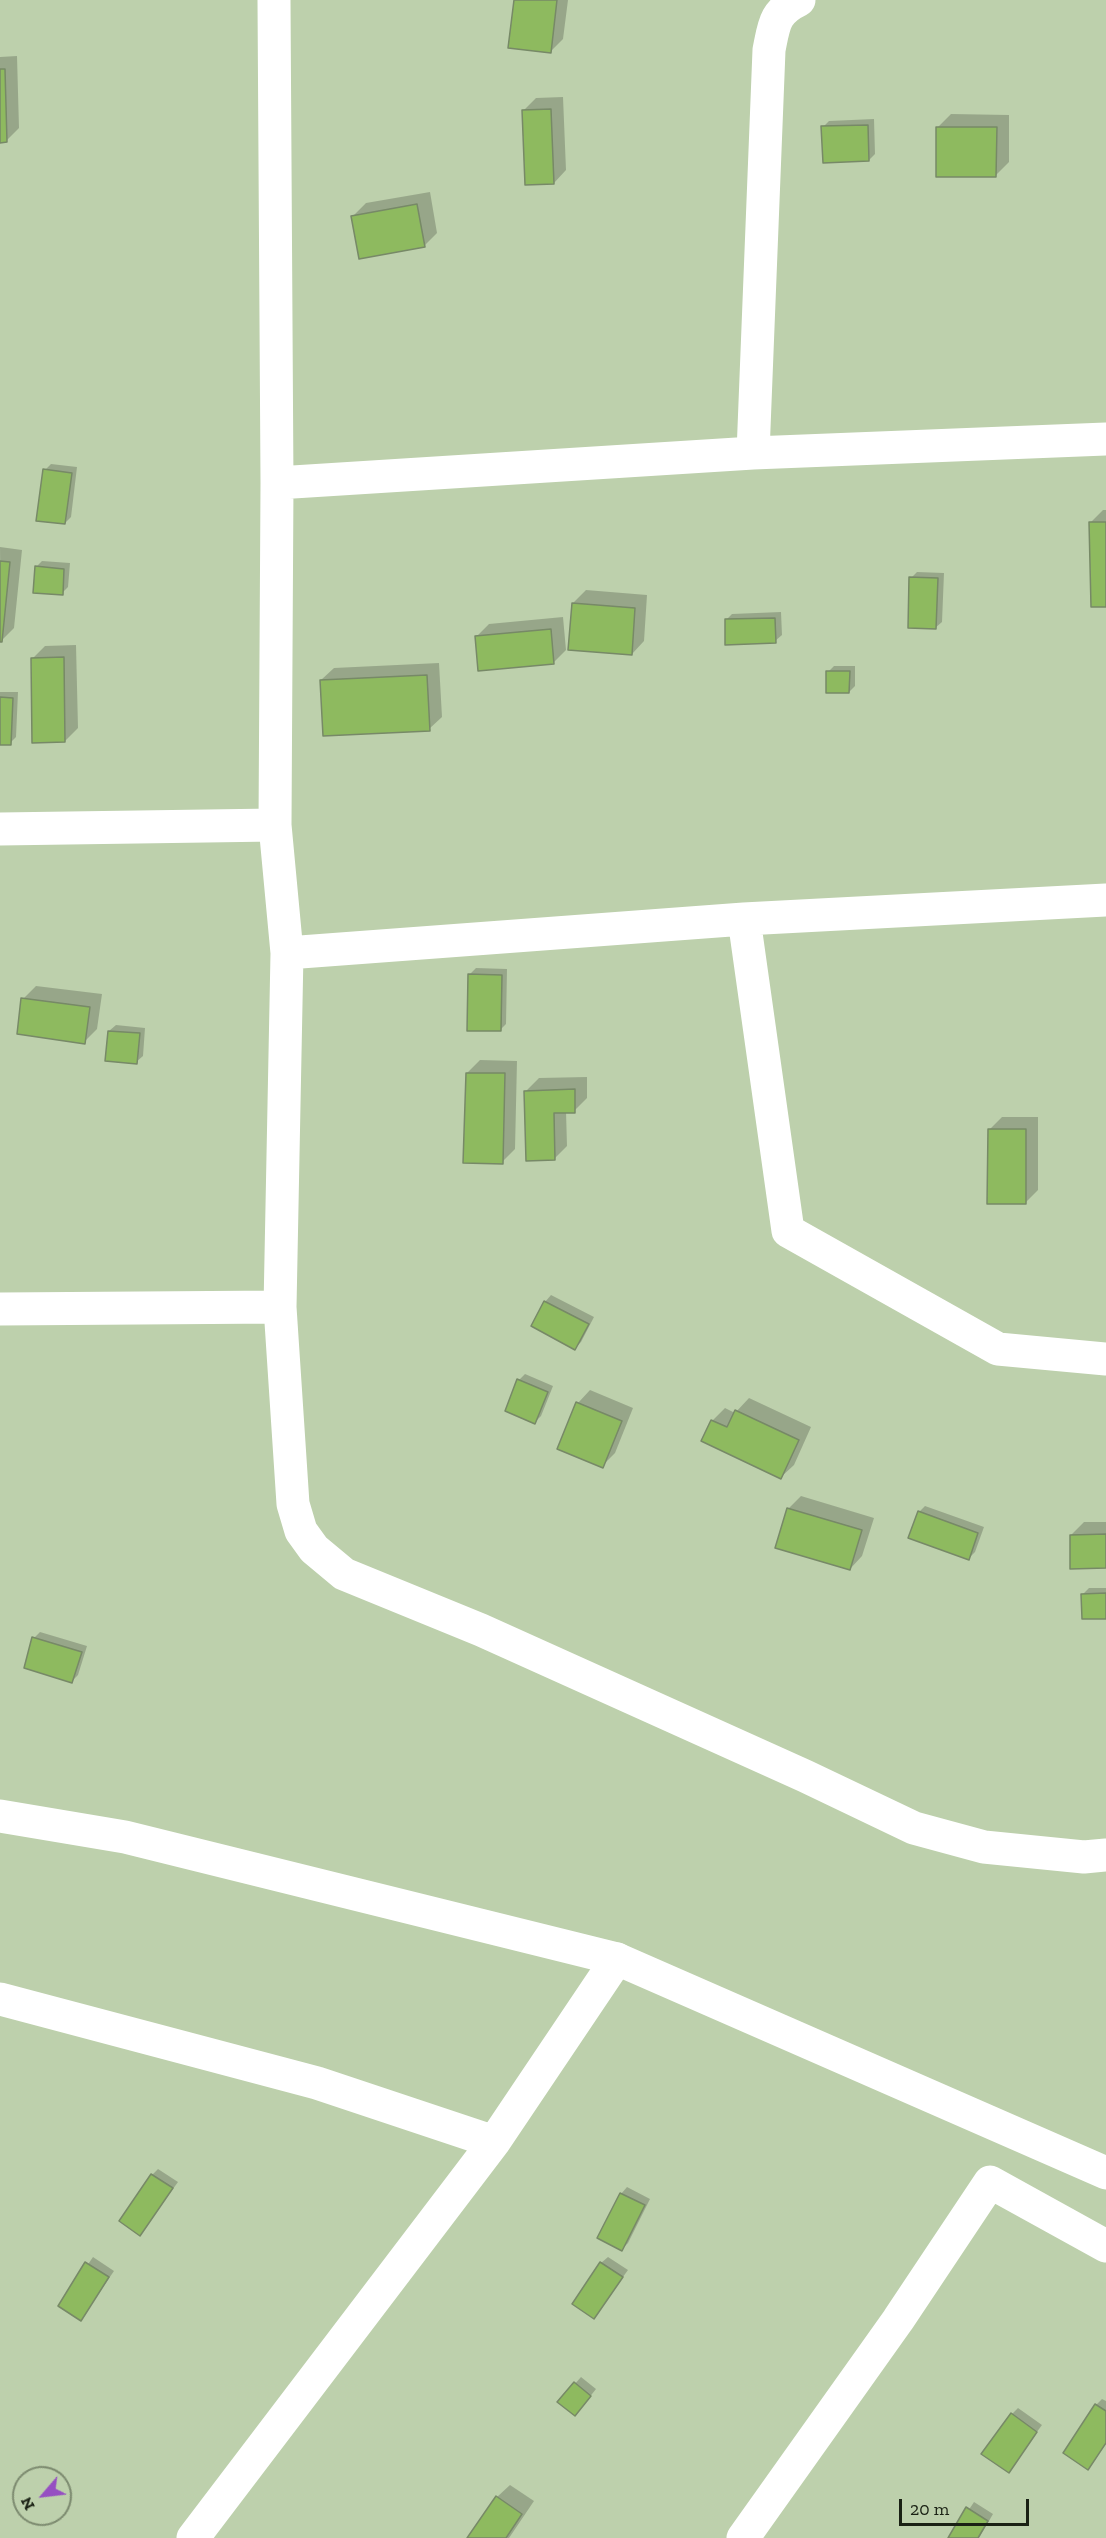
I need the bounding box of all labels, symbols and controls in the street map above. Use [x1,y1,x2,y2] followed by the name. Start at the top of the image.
[12,2466,72,2526] north arrow
[902,2487,1032,2525] scale bar
[16,2494,39,2514] text: N
[910,2498,949,2520] text: 20 m

